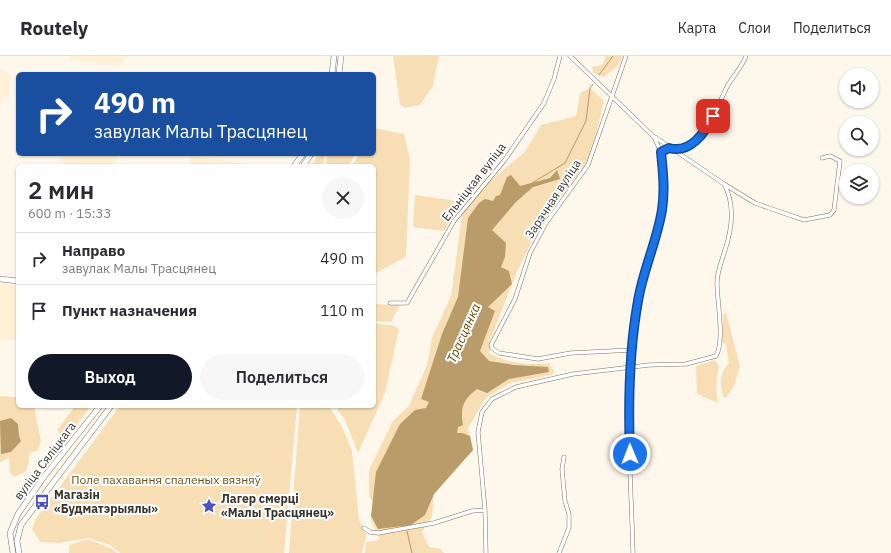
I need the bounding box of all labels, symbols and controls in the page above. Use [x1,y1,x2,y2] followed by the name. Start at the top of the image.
[20,16,88,40] text: Routely
[678,19,716,37] text: Карта
[738,19,771,37] text: Слои
[793,19,871,37] text: Поделиться
[839,68,879,204] map controls
[839,68,879,108] button: sound
[94,84,176,121] text: 490 m
[28,88,80,140] icon: right
[696,99,730,133] pin
[702,105,724,127] icon: arrive
[839,116,879,156] button: search
[94,120,307,143] text: завулак Малы Трасцянец
[438,139,509,224] street label: Ельніцкая вуліца
[521,156,584,241] street label: Зарэчная вуліца
[839,164,879,204] button: layers
[28,174,94,206] text: 2 мин
[322,177,364,219] button: close
[28,205,111,222] text: 600 m · 15:33
[62,241,125,260] text: Направо
[28,248,50,270] icon: right
[320,249,364,268] text: 490 m
[62,260,216,277] text: завулак Малы Трасцянец
[28,300,50,322] icon: arrive
[62,301,197,320] text: Пункт назначения
[320,301,364,320] text: 110 m
[443,301,484,366] water label: Трасцянка
[28,354,192,400] button: Выход
[200,354,364,400] button: Поделиться
[10,418,79,503] street label: вуліца Сяліцкага
[609,433,651,475] position arrow
[71,472,261,487] park label: Поле пахавання спаленых вязняў
[54,487,158,516] place label: Магазін «Будматэрыялы»
[221,491,334,520] place label: Лагер смерці «Малы Трасцянец»
[33,493,51,511] bus stop icon: Магазін «Будматэрыялы»
[200,497,218,515] place icon: Лагер смерці «Малы Трасцянец»

